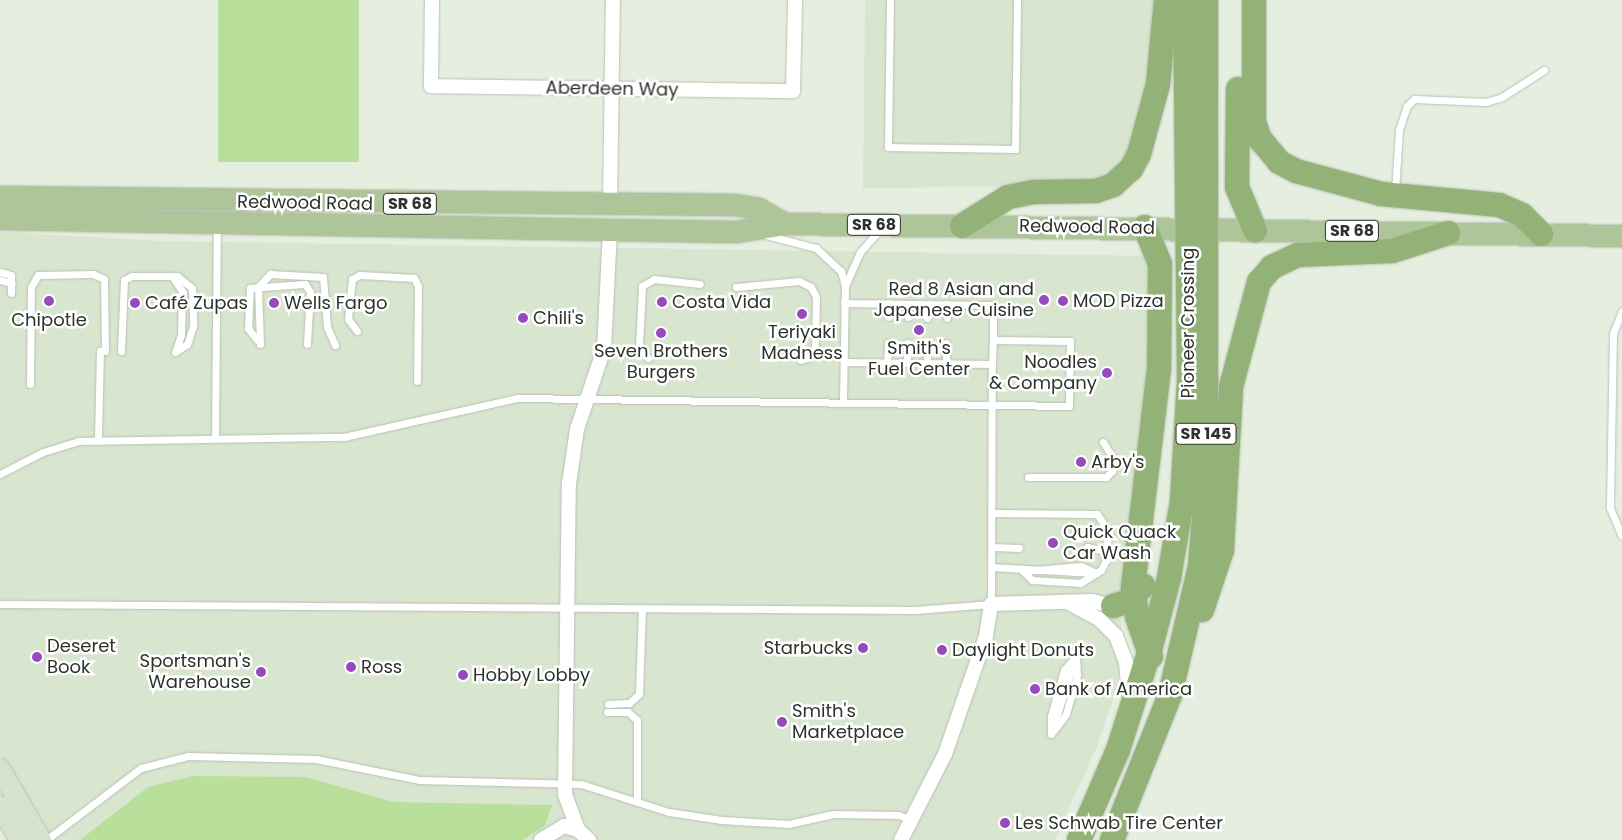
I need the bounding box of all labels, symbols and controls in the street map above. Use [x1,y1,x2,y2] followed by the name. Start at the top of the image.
[545,77,679,101] street label: Aberdeen Way
[382,190,438,218] road number: SR 68
[237,191,373,215] street label: Redwood Road
[846,212,902,238] road number: SR 68
[1019,215,1155,239] street label: Redwood Road
[1324,218,1380,245] road number: SR 68
[1177,248,1199,398] street label: Pioneer Crossing
[874,279,1034,322] place label: Red 8 Asian and Japanese Cuisine
[1073,290,1164,312] place label: MOD Pizza
[672,291,771,313] place label: Costa Vida
[145,292,248,314] place label: Café Zupas
[284,292,387,314] place label: Wells Fargo
[1038,294,1050,306] marker: Red 8 Asian and Japanese Cuisine
[43,295,55,307] marker: Chipotle
[1057,295,1069,307] marker: MOD Pizza
[656,296,668,308] marker: Costa Vida
[129,297,141,309] marker: Café Zupas
[268,297,280,309] marker: Wells Fargo
[533,307,584,329] place label: Chili's
[796,308,808,320] marker: Teriyaki Madness
[11,309,87,331] place label: Chipotle
[517,312,529,324] marker: Chili's
[761,322,843,364] place label: Teriyaki Madness
[913,324,925,336] marker: Smith's Fuel Center
[655,327,667,339] marker: Seven Brothers Burgers
[868,338,970,380] place label: Smith's Fuel Center
[594,341,728,384] place label: Seven Brothers Burgers
[989,352,1097,394] place label: Noodles & Company
[1101,367,1113,379] marker: Noodles & Company
[1175,420,1237,448] road number: SR 145
[1091,451,1144,473] place label: Arby's
[1075,456,1087,468] marker: Arby's
[1063,522,1176,564] place label: Quick Quack Car Wash
[1047,537,1059,549] marker: Quick Quack Car Wash
[47,636,116,679] place label: Deseret Book
[764,637,853,659] place label: Starbucks
[952,639,1094,661] place label: Daylight Donuts
[857,642,869,654] marker: Starbucks
[936,644,948,656] marker: Daylight Donuts
[31,651,43,663] marker: Deseret Book
[140,651,251,694] place label: Sportsman's Warehouse
[361,656,402,678] place label: Ross
[345,661,357,673] marker: Ross
[473,664,590,686] place label: Hobby Lobby
[255,666,267,678] marker: Sportsman's Warehouse
[457,669,469,681] marker: Hobby Lobby
[1045,678,1192,700] place label: Bank of America
[1029,683,1041,695] marker: Bank of America
[792,701,904,744] place label: Smith's Marketplace
[776,716,788,728] marker: Smith's Marketplace
[1015,812,1223,834] place label: Les Schwab Tire Center
[999,817,1011,829] marker: Les Schwab Tire Center

